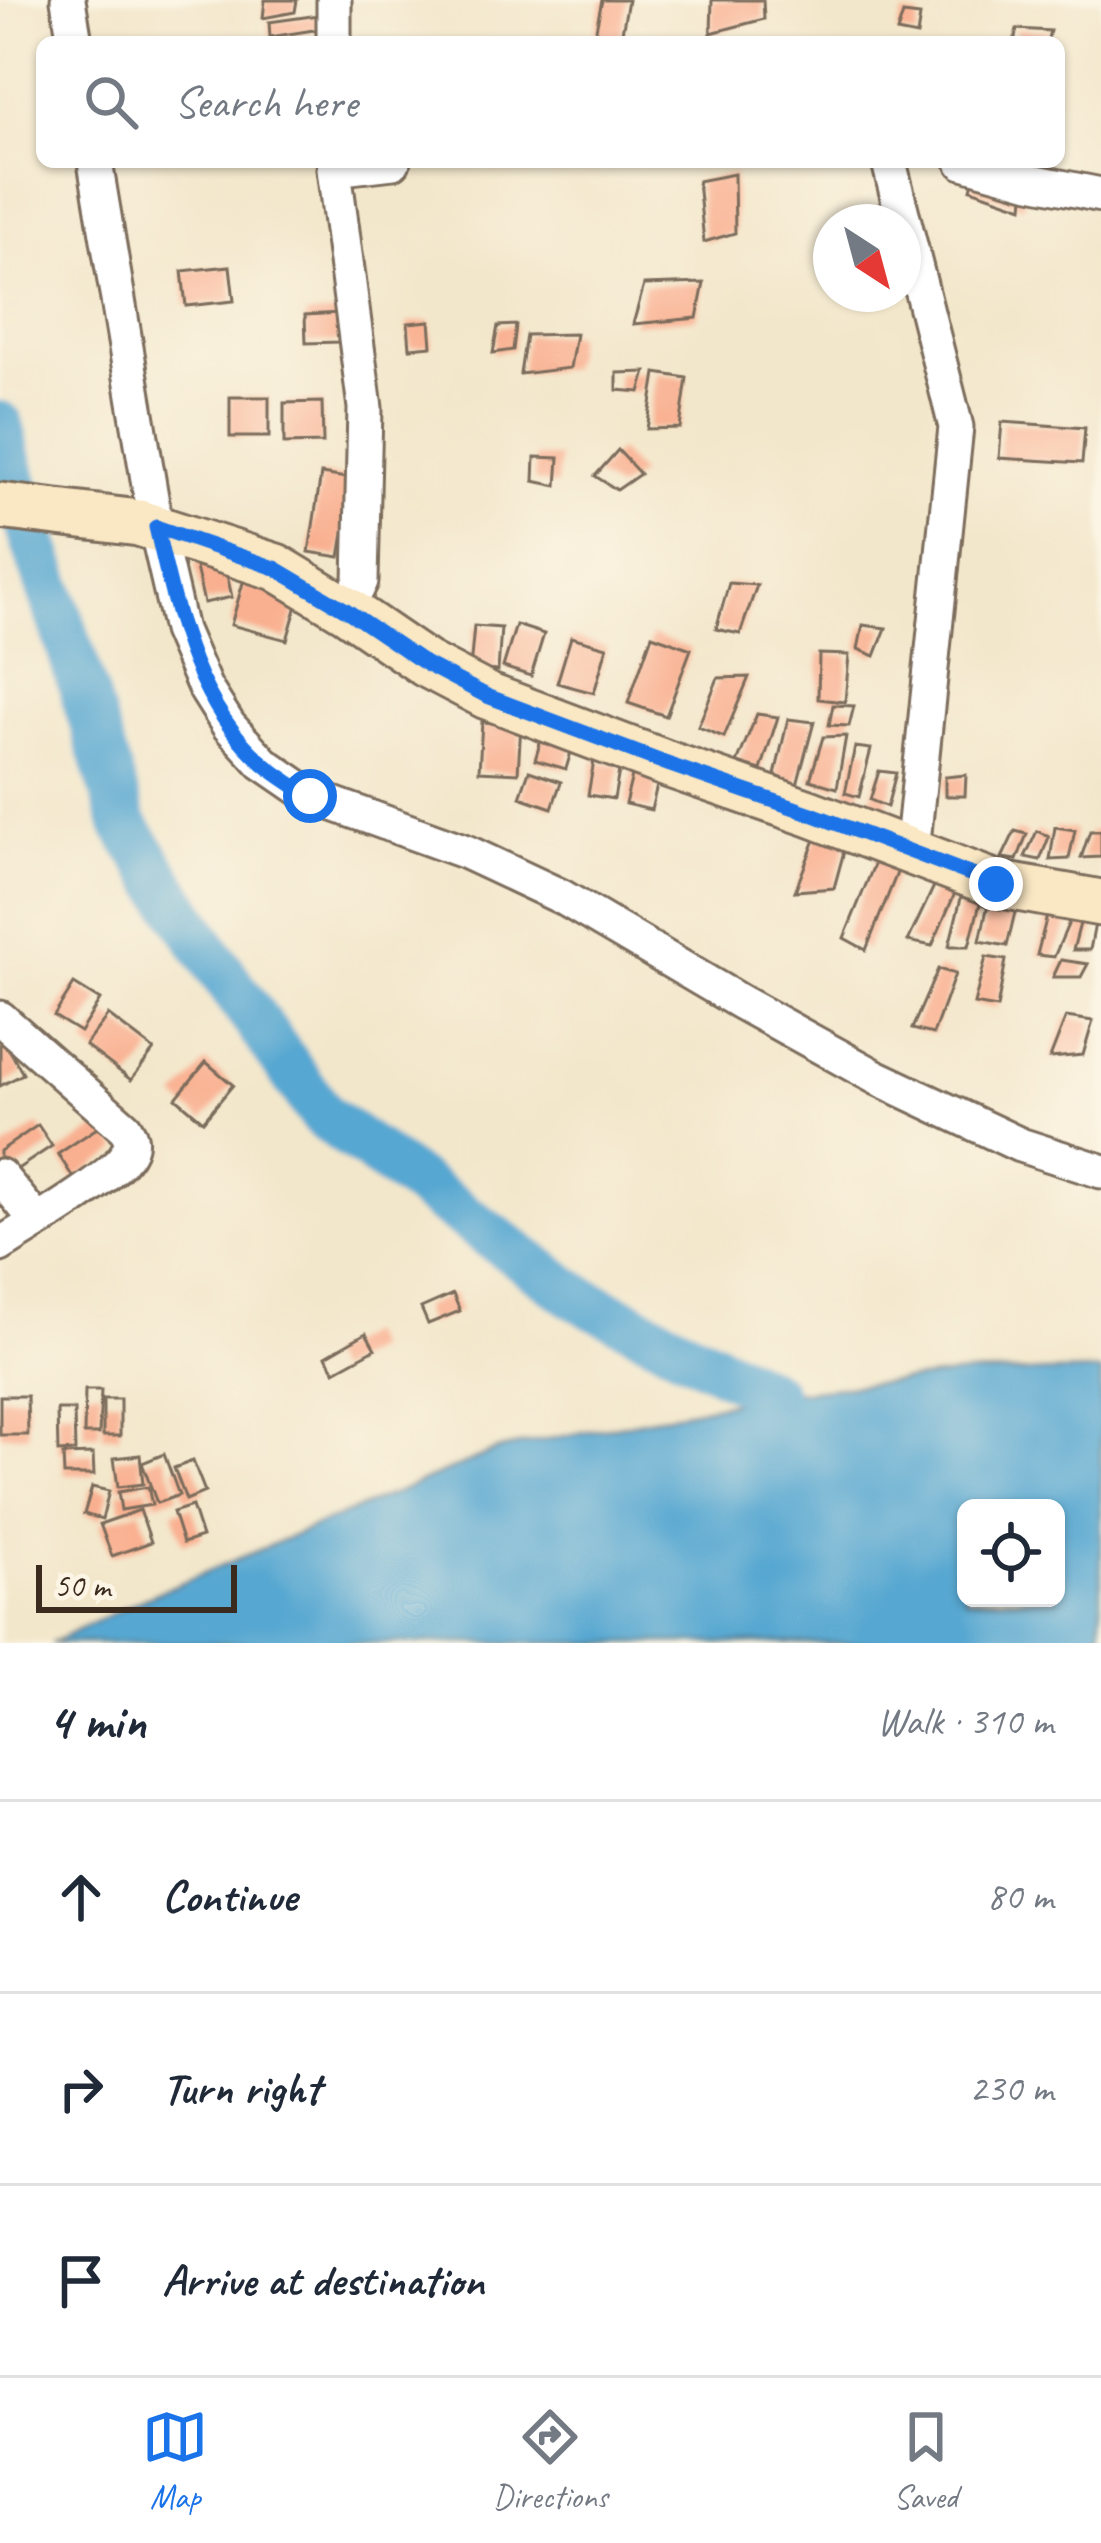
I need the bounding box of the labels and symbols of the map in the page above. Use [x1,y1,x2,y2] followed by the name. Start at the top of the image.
[813,204,921,312] north arrow
[283,769,337,823] route start
[969,857,1023,911] route end
[36,1559,237,1612] scale bar

